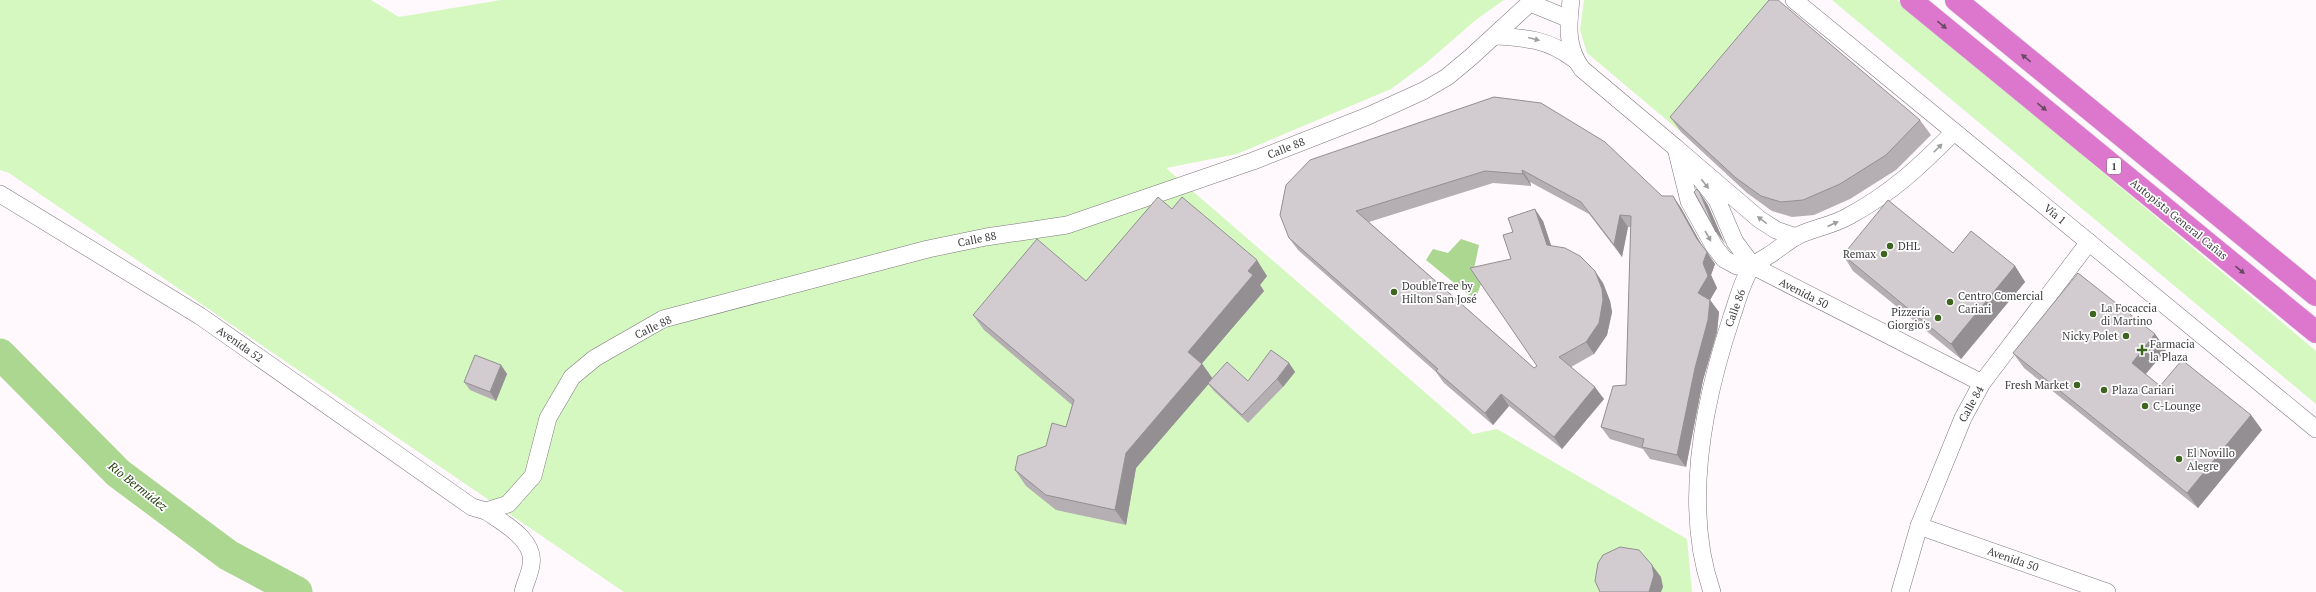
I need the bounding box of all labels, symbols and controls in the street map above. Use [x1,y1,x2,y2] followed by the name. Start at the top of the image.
[1936,20,1947,29] one-way arrow
[1528,37,1540,43] one-way arrow
[2020,53,2031,62] one-way arrow
[2037,103,2047,112] one-way arrow
[1265,134,1307,162] street label: Calle 88
[1933,143,1943,153] one-way arrow
[2107,158,2121,174] road number: 1
[2128,175,2231,263] street label: Autopista General Cañas
[1700,179,1709,190] one-way arrow
[2041,201,2069,227] street label: Vía 1
[1756,216,1767,224] one-way arrow
[1827,220,1839,226] one-way arrow
[956,228,998,250] street label: Calle 88
[1705,231,1712,242] one-way arrow
[1898,239,1920,253] place label: DHL
[1885,241,1895,251] marker: DHL
[1843,247,1876,261] place label: Remax
[1879,249,1889,259] marker: Remax
[2235,265,2245,274] one-way arrow
[1777,275,1831,311] street label: Avenida 50
[1402,279,1477,306] place label: DoubleTree by Hilton San José
[1389,287,1399,297] marker: DoubleTree by Hilton San José
[1722,287,1748,329] street label: Calle 86
[1958,289,2043,316] place label: Centro Comercial Cariari
[1945,297,1955,307] marker: Centro Comercial Cariari
[2101,301,2157,328] place label: La Focaccia di Martino
[1887,305,1930,332] place label: Pizzería Giorgio's
[2088,309,2098,319] marker: La Focaccia di Martino
[632,312,674,342] street label: Calle 88
[1933,313,1943,323] marker: Pizzería Giorgio's
[214,323,266,365] street label: Avenida 52
[2062,329,2118,343] place label: Nicky Polet
[2121,331,2131,341] marker: Nicky Polet
[2150,337,2195,364] place label: Farmacia la Plaza
[2137,345,2147,355] marker: Farmacia la Plaza
[2005,378,2069,392] place label: Fresh Market
[2072,380,2082,390] marker: Fresh Market
[1955,383,1987,425] street label: Calle 84
[2112,383,2174,397] place label: Plaza Cariari
[2099,385,2109,395] marker: Plaza Cariari
[2153,399,2201,413] place label: C-Lounge
[2140,401,2150,411] marker: C-Lounge
[2187,446,2235,473] place label: El Novillo Alegre
[2174,454,2184,464] marker: El Novillo Alegre
[105,458,171,514] water label: Río Bermúdez
[1985,544,2041,574] street label: Avenida 50

